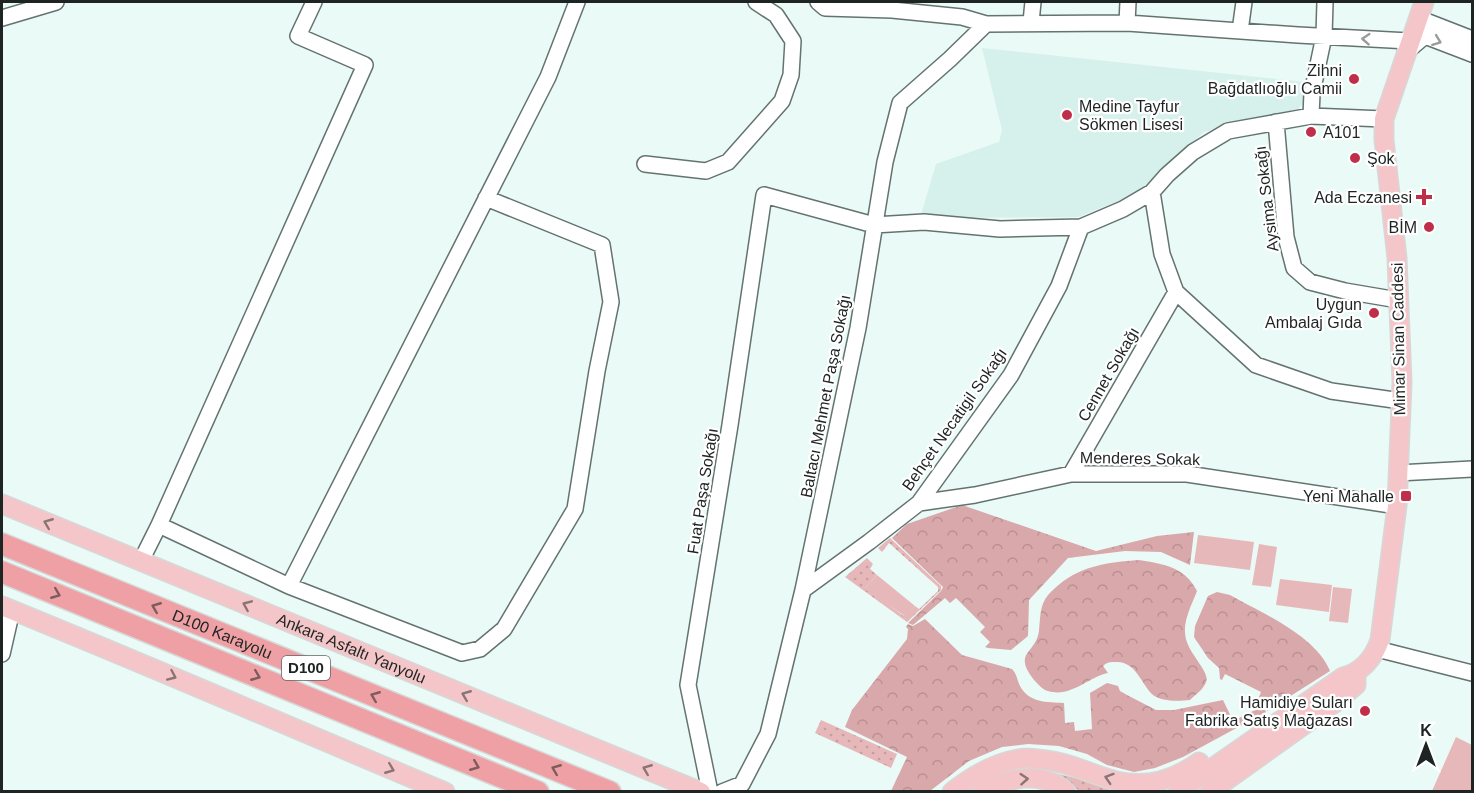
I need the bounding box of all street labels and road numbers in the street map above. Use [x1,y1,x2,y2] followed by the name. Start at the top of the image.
[1252,145,1281,253] street label: Aysima Sokağı
[1389,262,1408,416] street label: Mimar Sinan Caddesi
[797,293,854,499] street label: Baltacı Mehmet Paşa Sokağı
[1075,324,1142,424] street label: Cennet Sokağı
[899,345,1010,494] street label: Behçet Necatigil Sokağı
[684,427,721,555] street label: Fuat Paşa Sokağı
[1080,449,1201,468] street label: Menderes Sokak
[170,606,274,662] street label: D100 Karayolu
[274,610,428,687] street label: Ankara Asfaltı Yanyolu
[282,656,330,680] road number: D100

